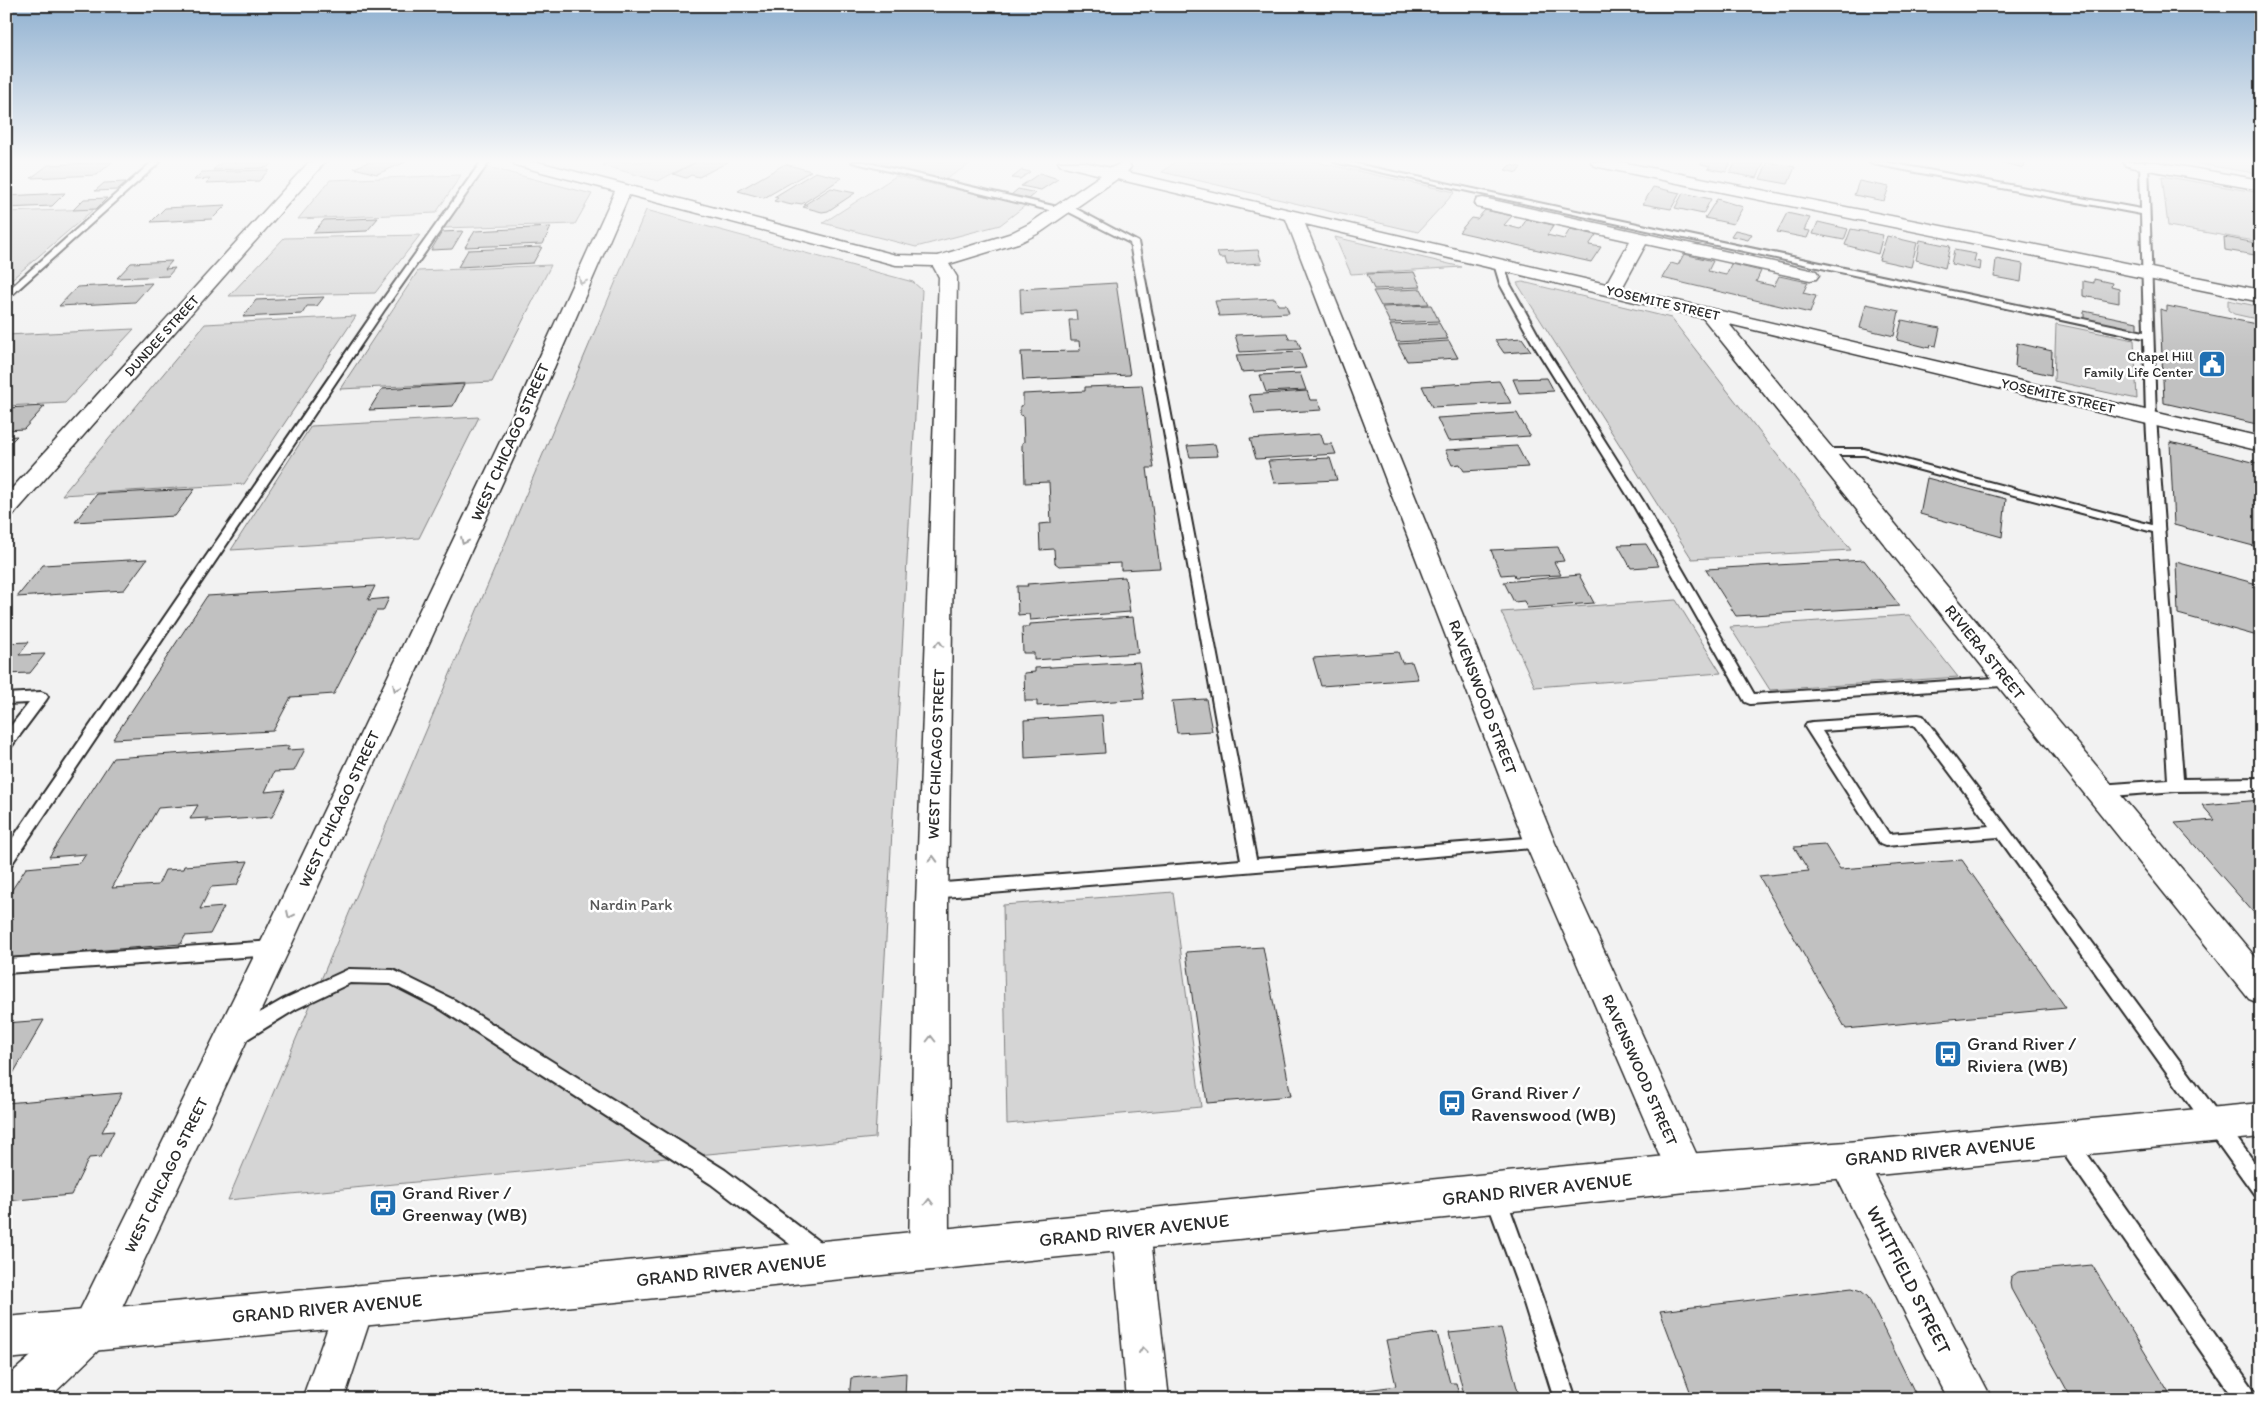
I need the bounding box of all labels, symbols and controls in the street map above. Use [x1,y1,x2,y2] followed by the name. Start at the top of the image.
[578,276,588,285] one-way arrow
[1604,282,1722,324] street label: YOSEMITE STREET
[121,292,203,380] street label: DUNDEE STREET
[2084,348,2193,381] place label: Chapel Hill Family Life Center
[2197,349,2227,379] public building icon: Chapel Hill Family Life Center
[467,360,553,524] street label: WEST CHICAGO STREET
[1999,375,2117,417] street label: YOSEMITE STREET
[460,536,471,545] one-way arrow
[1941,601,2029,703] street label: RIVIERA STREET
[1445,617,1521,777] street label: RAVENSWOOD STREET
[933,640,944,648] one-way arrow
[924,668,948,840] street label: WEST CHICAGO STREET
[391,683,402,692] one-way arrow
[294,728,384,890] street label: WEST CHICAGO STREET
[928,855,938,862] one-way arrow
[590,895,672,914] park label: Nardin Park
[286,910,296,919] one-way arrow
[1598,991,1682,1149] street label: RAVENSWOOD STREET
[1967,1032,2076,1077] place label: Grand River / Riviera (WB)
[925,1035,936,1043] one-way arrow
[1933,1039,1963,1069] bus stop icon: Grand River / Riviera (WB)
[1471,1081,1616,1126] place label: Grand River / Ravenswood (WB)
[1437,1088,1467,1118] bus stop icon: Grand River / Ravenswood (WB)
[120,1094,212,1256] street label: WEST CHICAGO STREET
[1844,1131,2036,1171] street label: GRAND RIVER AVENUE
[1441,1168,1633,1210] street label: GRAND RIVER AVENUE
[402,1181,528,1226] place label: Grand River / Greenway (WB)
[368,1188,398,1218] bus stop icon: Grand River / Greenway (WB)
[924,1197,934,1205] one-way arrow
[1862,1202,1957,1358] street label: WHITFIELD STREET
[1038,1209,1230,1251] street label: GRAND RIVER AVENUE
[635,1249,827,1291] street label: GRAND RIVER AVENUE
[231,1288,423,1328] street label: GRAND RIVER AVENUE
[1138,1346,1149,1354] one-way arrow

